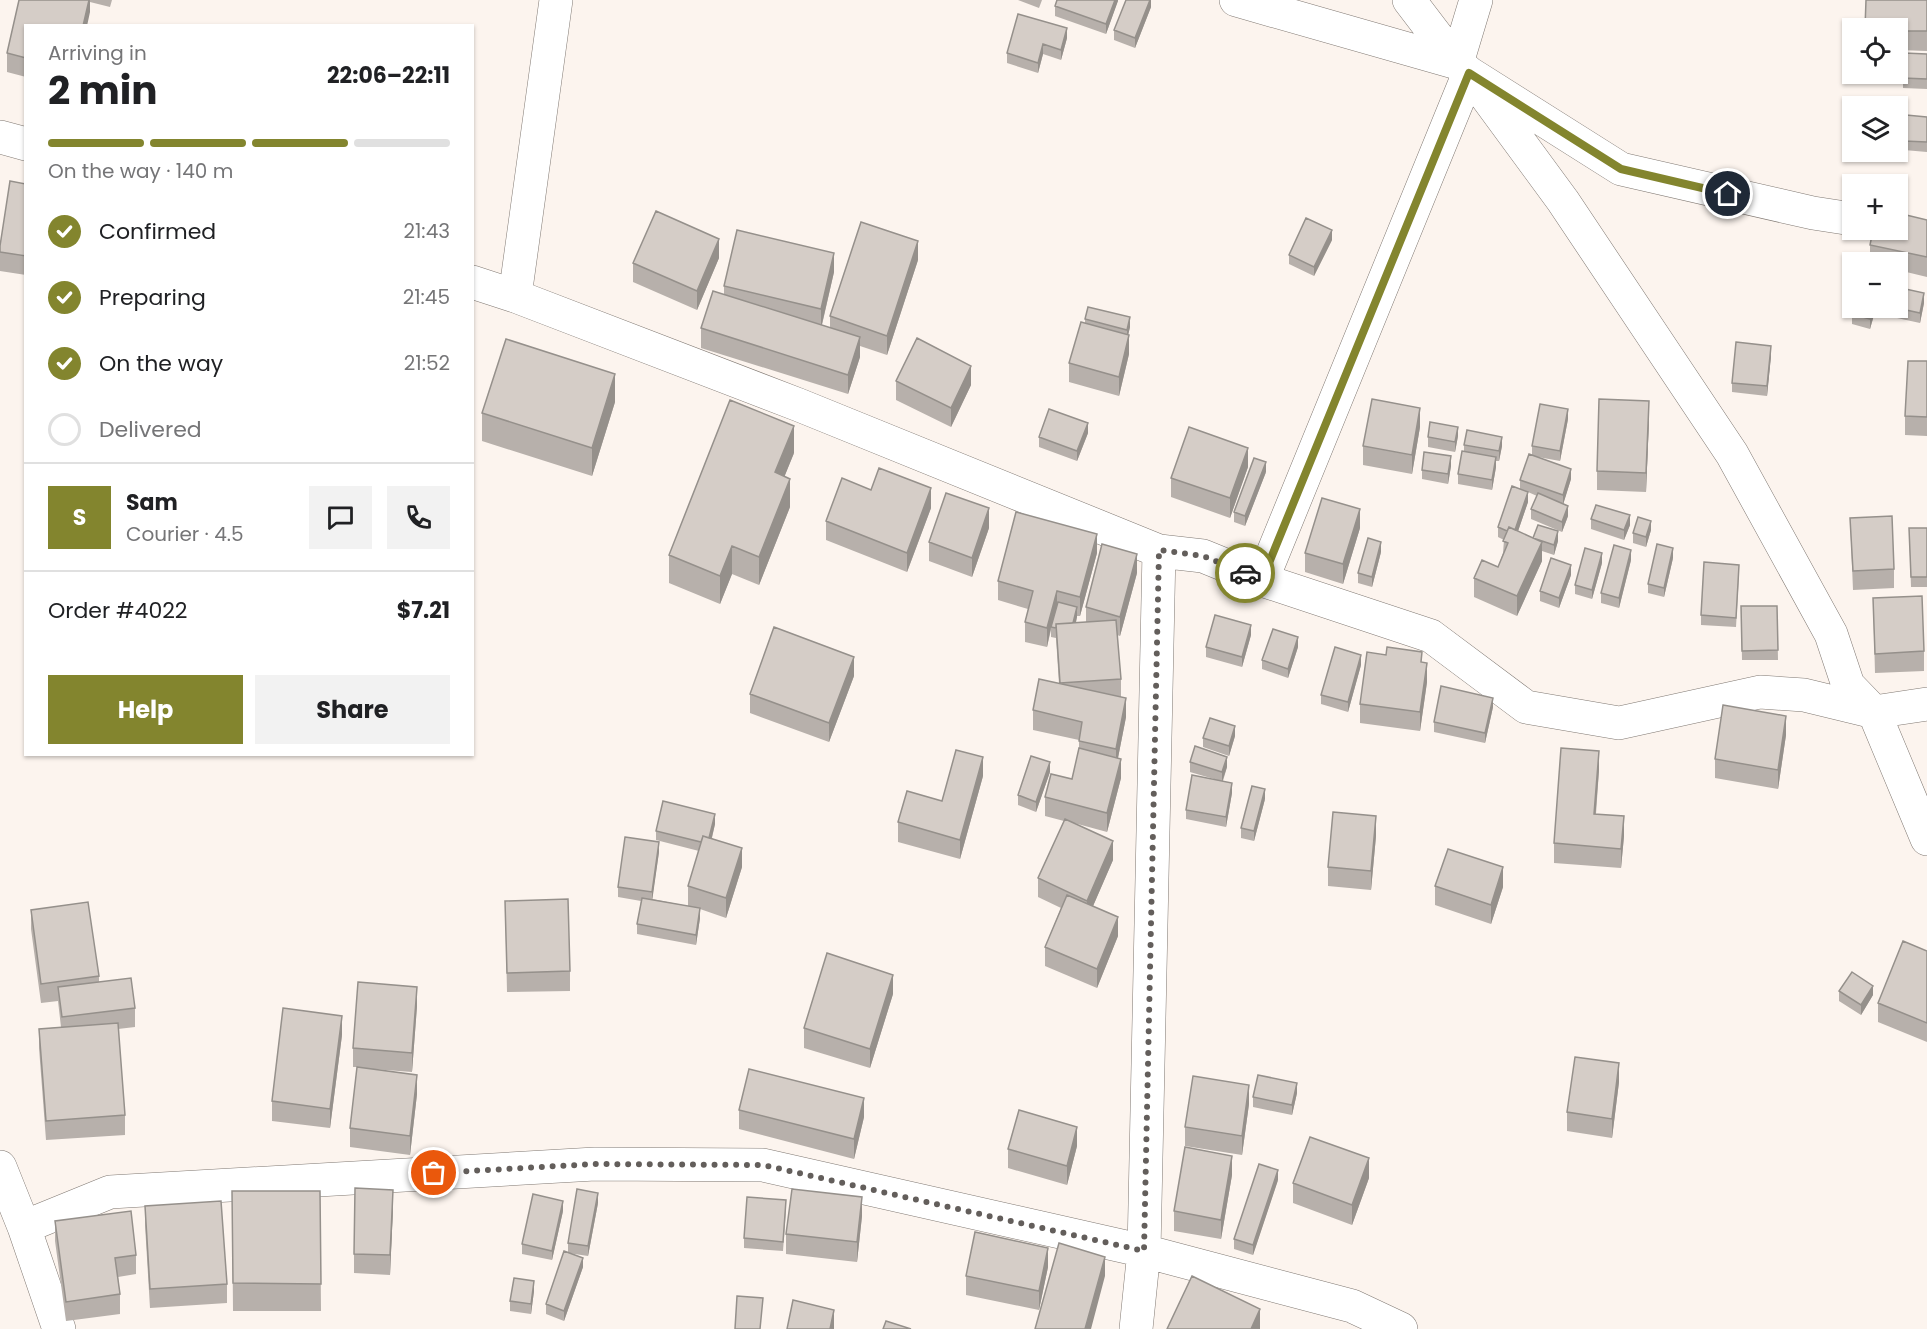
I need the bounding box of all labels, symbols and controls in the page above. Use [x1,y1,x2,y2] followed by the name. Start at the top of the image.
[1842,18,1908,318] map controls
[1842,18,1908,84] button: locate
[48,39,147,67] text: Arriving in
[327,60,450,91] text: 22:06–22:11
[48,63,158,118] text: 2 min
[1842,96,1908,162] button: layers
[48,157,233,185] text: On the way · 140 m
[1702,168,1753,219] pin
[1842,174,1908,240] button: +
[1711,177,1744,210] icon: home
[48,215,81,248] icon: check
[99,216,216,247] text: Confirmed
[403,217,450,245] text: 21:43
[1842,252,1908,318] button: −
[48,281,81,314] icon: check
[99,282,206,313] text: Preparing
[403,283,450,311] text: 21:45
[48,347,81,380] icon: check
[99,348,223,379] text: On the way
[404,349,450,377] text: 21:52
[99,414,202,445] text: Delivered
[309,486,372,549] button: chat
[387,486,450,549] button: phone
[126,487,178,518] text: Sam
[73,502,86,533] text: S
[126,520,244,548] text: Courier · 4.5
[1215,543,1275,603] courier
[1229,557,1262,590] icon: car
[48,595,188,626] text: Order #4022
[397,595,450,626] text: $7.21
[48,675,243,744] button: Help
[255,675,450,744] button: Share
[408,1147,459,1198] pin
[417,1156,450,1189] icon: bag

